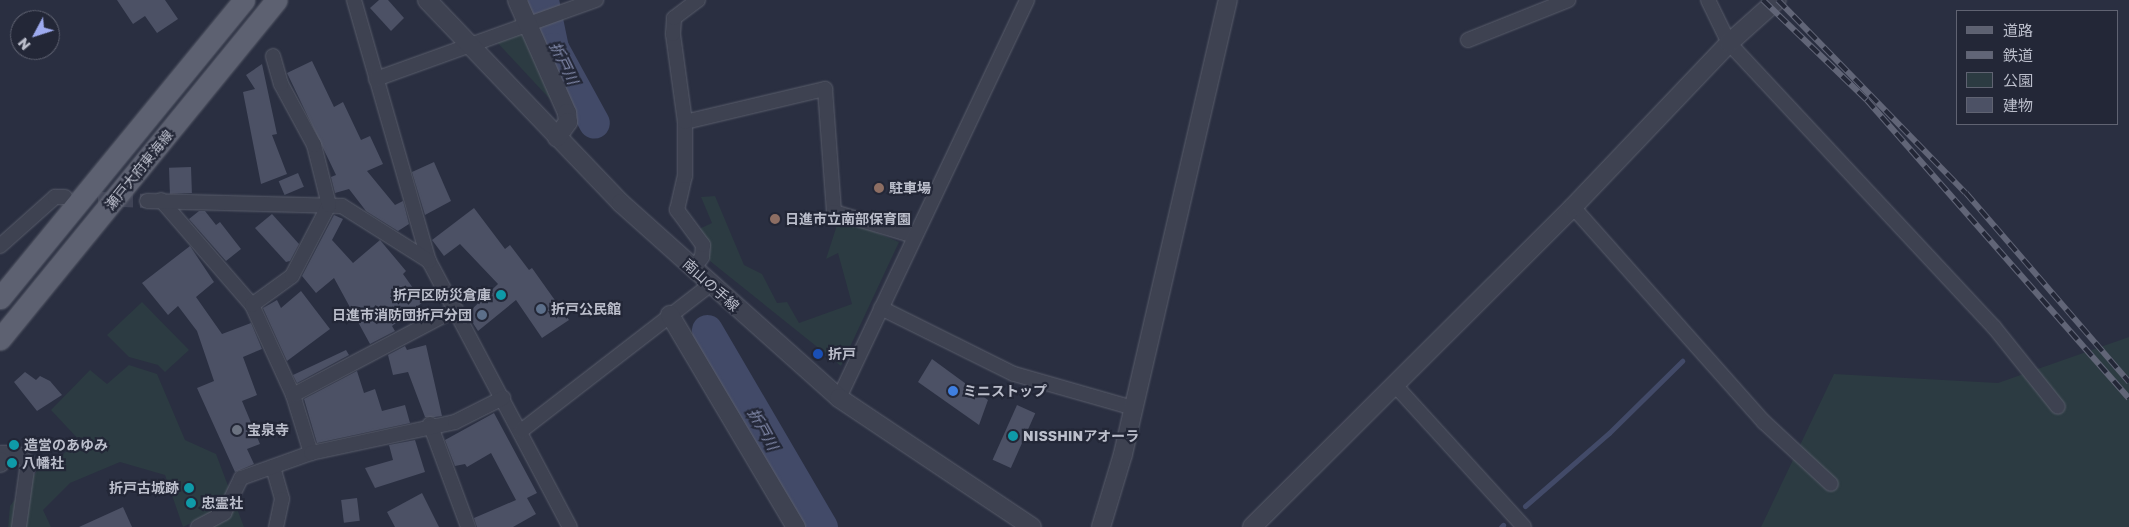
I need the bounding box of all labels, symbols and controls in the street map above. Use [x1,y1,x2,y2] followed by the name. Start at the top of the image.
[10,10,60,60] north arrow
[1956,10,2119,125] legend
[2003,21,2033,39] text: 道路
[14,35,34,54] text: N
[546,39,582,87] water label: 折戸川
[2003,46,2033,64] text: 鉄道
[2003,71,2033,89] text: 公園
[2003,96,2033,114] text: 建物
[102,127,176,213] street label: 瀬戸大府東海線
[889,180,931,196] place label: 駐車場
[873,182,885,194] marker: 駐車場
[785,211,911,227] place label: 日進市立南部保育園
[769,213,781,225] marker: 日進市立南部保育園
[679,255,743,315] street label: 南山の手線
[393,287,491,303] place label: 折戸区防災倉庫
[495,289,507,301] marker: 折戸区防災倉庫
[551,301,621,317] place label: 折戸公民館
[535,303,547,315] marker: 折戸公民館
[332,307,472,323] place label: 日進市消防団折戸分団
[476,309,488,321] marker: 日進市消防団折戸分団
[828,346,856,362] place label: 折戸
[812,348,824,360] marker: 折戸
[963,383,1047,399] place label: ミニストップ
[947,385,959,397] marker: ミニストップ
[744,405,782,453] water label: 折戸川
[247,422,289,438] place label: 宝泉寺
[231,424,243,436] marker: 宝泉寺
[1023,428,1139,444] place label: NISSHINアオーラ
[1007,430,1019,442] marker: NISSHINアオーラ
[24,437,108,453] place label: 造営のあゆみ
[8,439,20,451] marker: 造営のあゆみ
[22,455,64,471] place label: 八幡社
[6,457,18,469] marker: 八幡社
[109,480,179,496] place label: 折戸古城跡
[183,482,195,494] marker: 折戸古城跡
[201,495,243,511] place label: 忠霊社
[185,497,197,509] marker: 忠霊社

